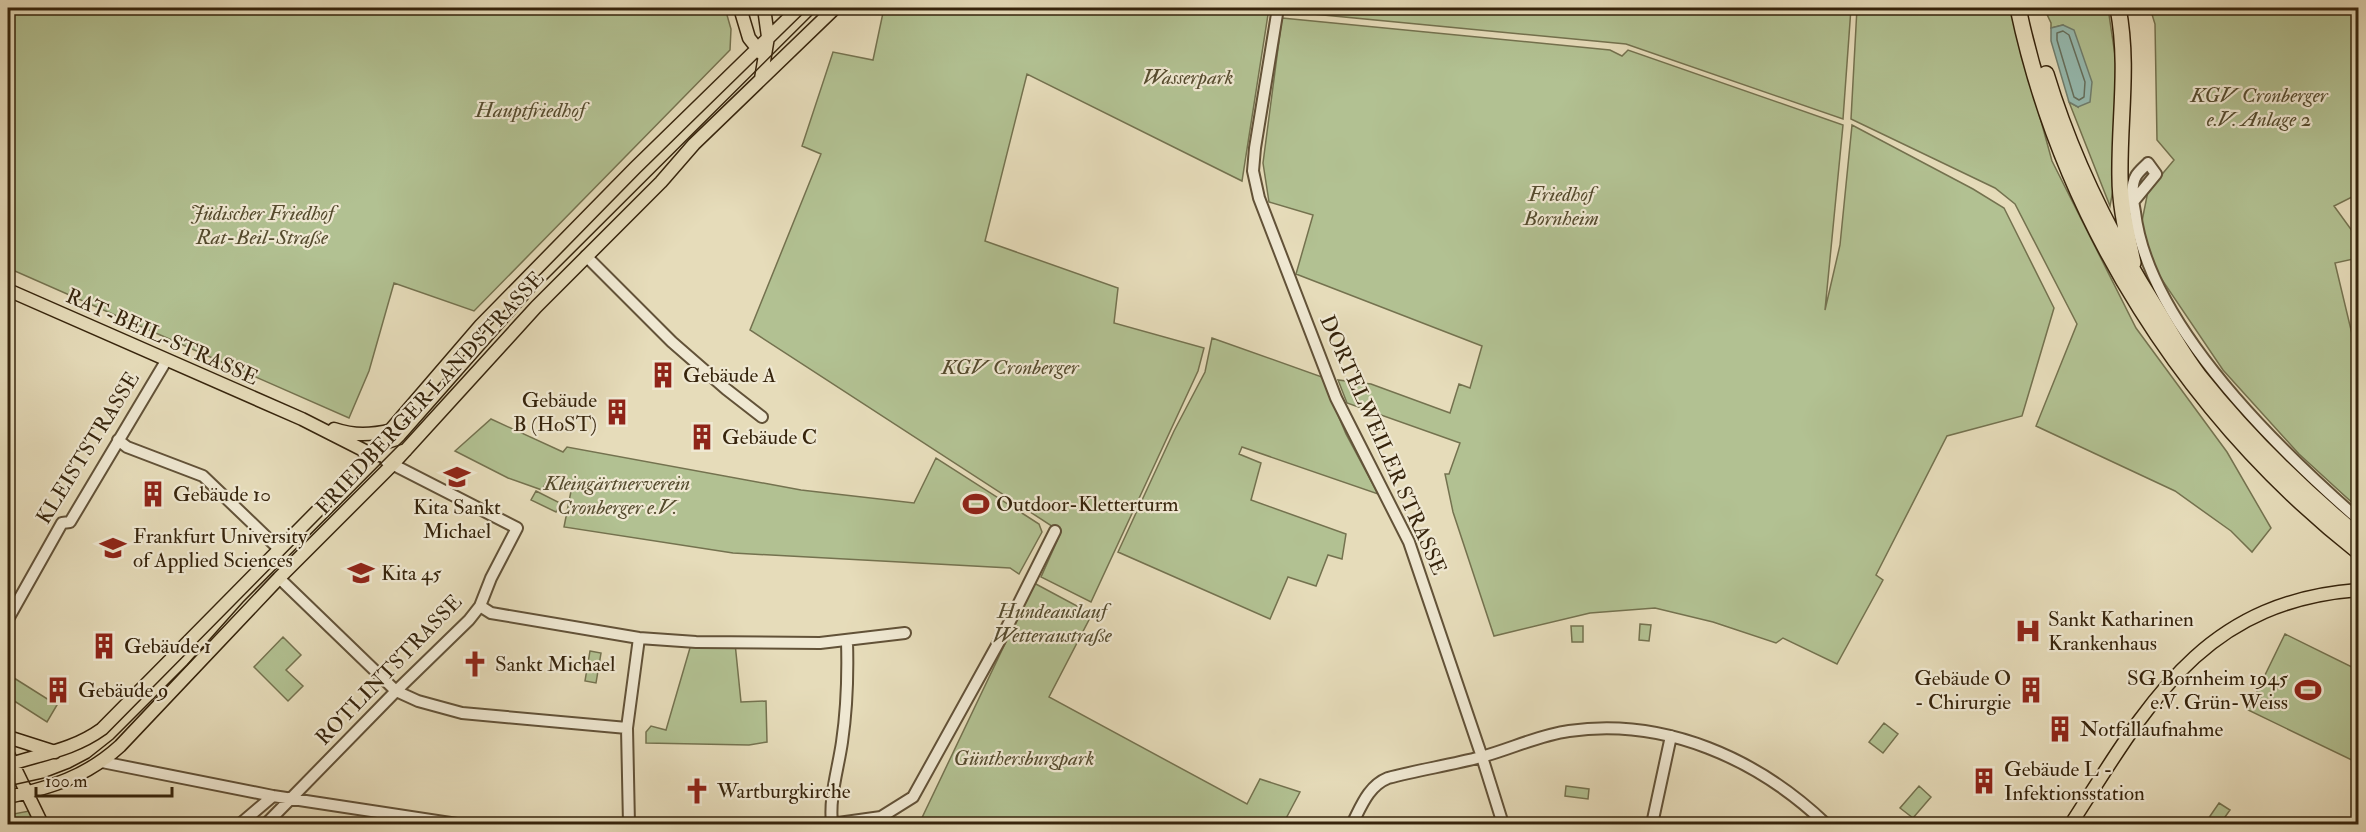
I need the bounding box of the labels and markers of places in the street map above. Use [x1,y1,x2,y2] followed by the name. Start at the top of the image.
[648,360,678,390] building icon: Gebäude A
[683,362,776,389] place label: Gebäude A
[513,387,597,438] place label: Gebäude B (HoST)
[602,397,632,427] building icon: Gebäude B (HoST)
[687,422,717,452] building icon: Gebäude C
[722,424,817,451] place label: Gebäude C
[442,462,472,492] school or university icon: Kita Sankt Michael
[138,479,168,509] building icon: Gebäude 10
[173,481,271,508] place label: Gebäude 10
[961,489,991,519] sports icon: Outdoor-Kletterturm
[996,491,1179,518] place label: Outdoor-Kletterturm
[413,494,501,545] place label: Kita Sankt Michael
[133,523,308,574] place label: Frankfurt University of Applied Sciences
[98,533,128,563] school or university icon: Frankfurt University of Applied Sciences
[346,558,376,588] school or university icon: Kita 45
[381,560,442,587] place label: Kita 45
[2048,606,2194,657] place label: Sankt Katharinen Krankenhaus
[2013,616,2043,646] hospital icon: Sankt Katharinen Krankenhaus
[89,631,119,661] building icon: Gebäude 1
[124,633,211,660] place label: Gebäude 1
[460,649,490,679] church icon: Sankt Michael
[495,651,616,678] place label: Sankt Michael
[1914,665,2011,716] place label: Gebäude O - Chirurgie
[2127,665,2289,716] place label: SG Bornheim 1945 e.V. Grün-Weiss
[43,675,73,705] building icon: Gebäude 9
[2016,675,2046,705] building icon: Gebäude O - Chirurgie
[2293,675,2323,705] sports icon: SG Bornheim 1945 e.V. Grün-Weiss
[78,677,169,704] place label: Gebäude 9
[2045,714,2075,744] building icon: Notfallaufnahme
[2080,716,2223,743] place label: Notfallaufnahme
[2004,756,2145,807] place label: Gebäude L - Infektionsstation
[1969,766,1999,796] building icon: Gebäude L - Infektionsstation
[682,776,712,806] church icon: Wartburgkirche
[716,778,851,805] place label: Wartburgkirche

